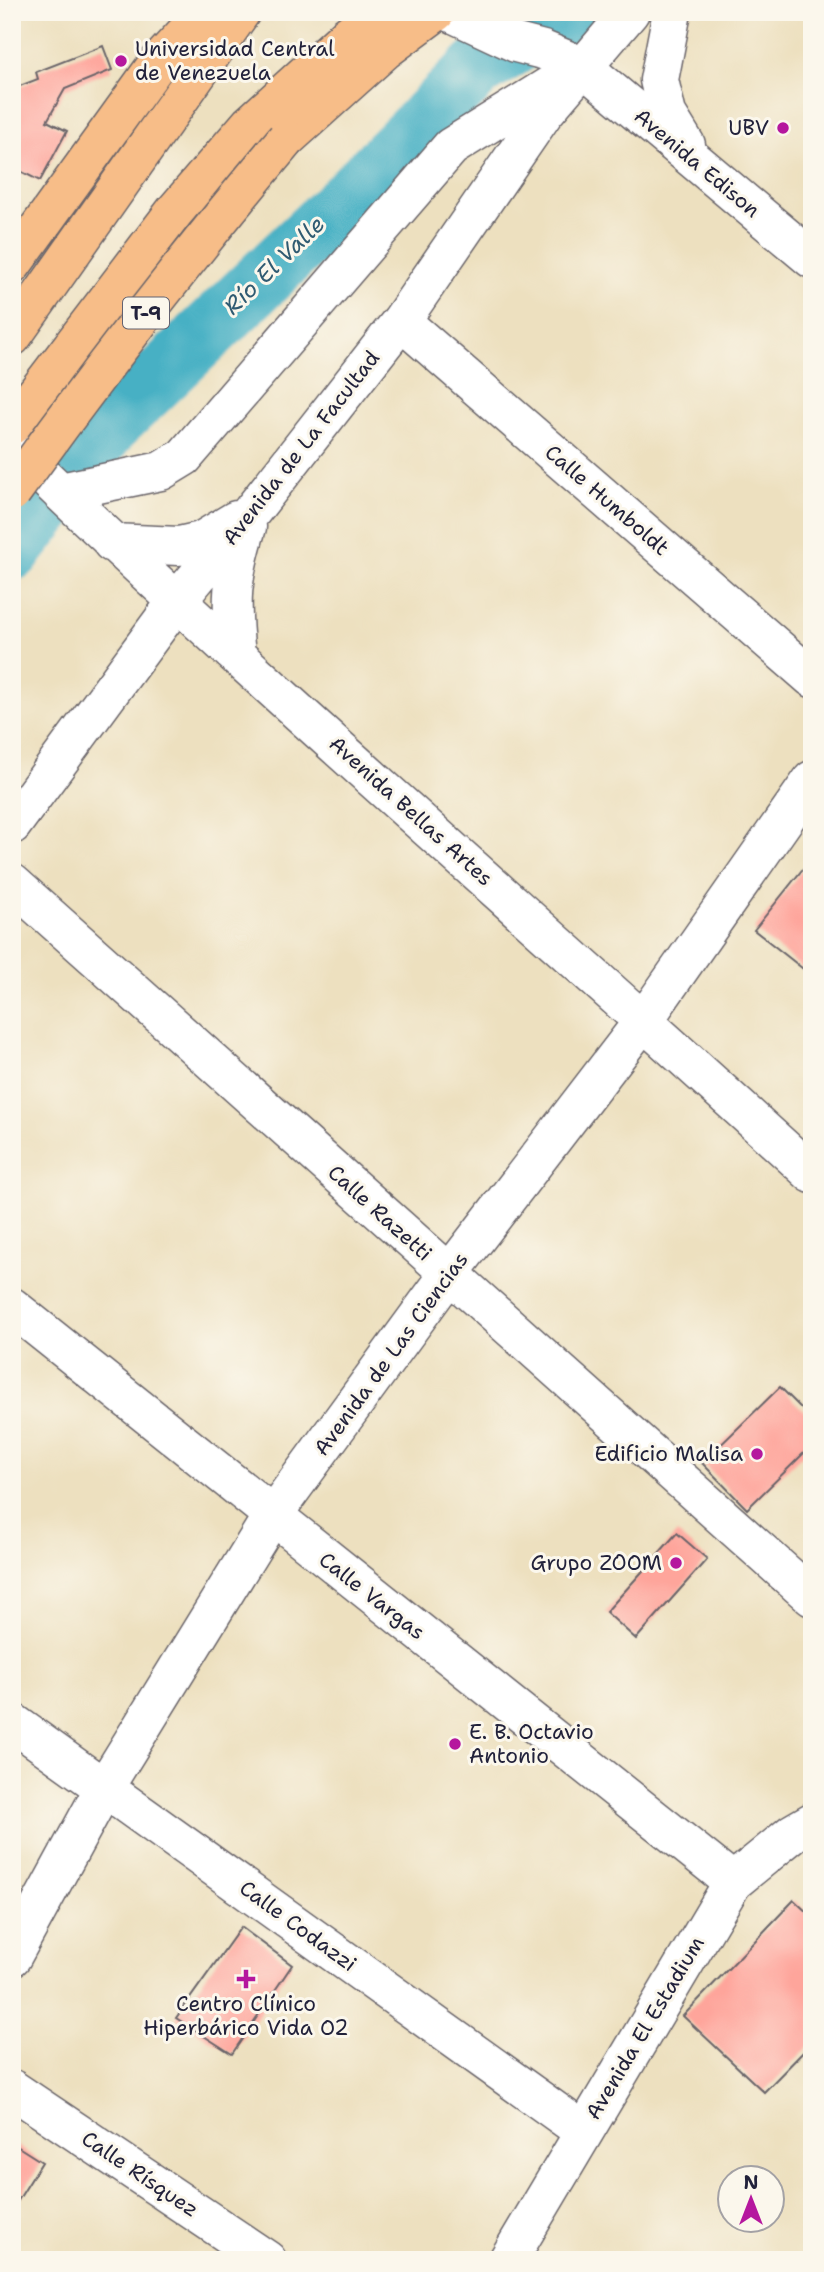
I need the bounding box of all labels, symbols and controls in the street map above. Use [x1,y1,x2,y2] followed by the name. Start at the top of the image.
[135,35,335,87] place label: Universidad Central de Venezuela
[113,53,129,69] marker: Universidad Central de Venezuela
[628,102,766,224] street label: Avenida Edison
[728,114,769,142] place label: UBV
[775,120,791,136] marker: UBV
[217,209,331,321] water label: Río El Valle
[123,298,169,328] road number: T-9
[216,345,386,551] street label: Avenida de La Facultad
[539,438,675,562] street label: Calle Humboldt
[323,730,499,892] street label: Avenida Bellas Artes
[322,1159,438,1267] street label: Calle Razetti
[308,1247,474,1461] street label: Avenida de Las Ciencias
[594,1440,743,1468] place label: Edificio Malisa
[749,1446,765,1462] marker: Edificio Malisa
[313,1546,431,1646] street label: Calle Vargas
[530,1549,662,1577] place label: Grupo ZOOM
[668,1555,684,1571] marker: Grupo ZOOM
[469,1718,594,1770] place label: E. B. Octavio Antonio
[447,1736,463,1752] marker: E. B. Octavio Antonio
[234,1874,362,1978] street label: Calle Codazzi
[579,1931,711,2125] street label: Avenida El Estadium
[236,1969,256,1989] marker: Centro Clínico Hiperbárico Vida O2
[143,1990,349,2042] place label: Centro Clínico Hiperbárico Vida O2
[76,2125,204,2223] street label: Calle Rísquez
[716,2164,786,2234] north arrow
[743,2170,759,2195] text: N

